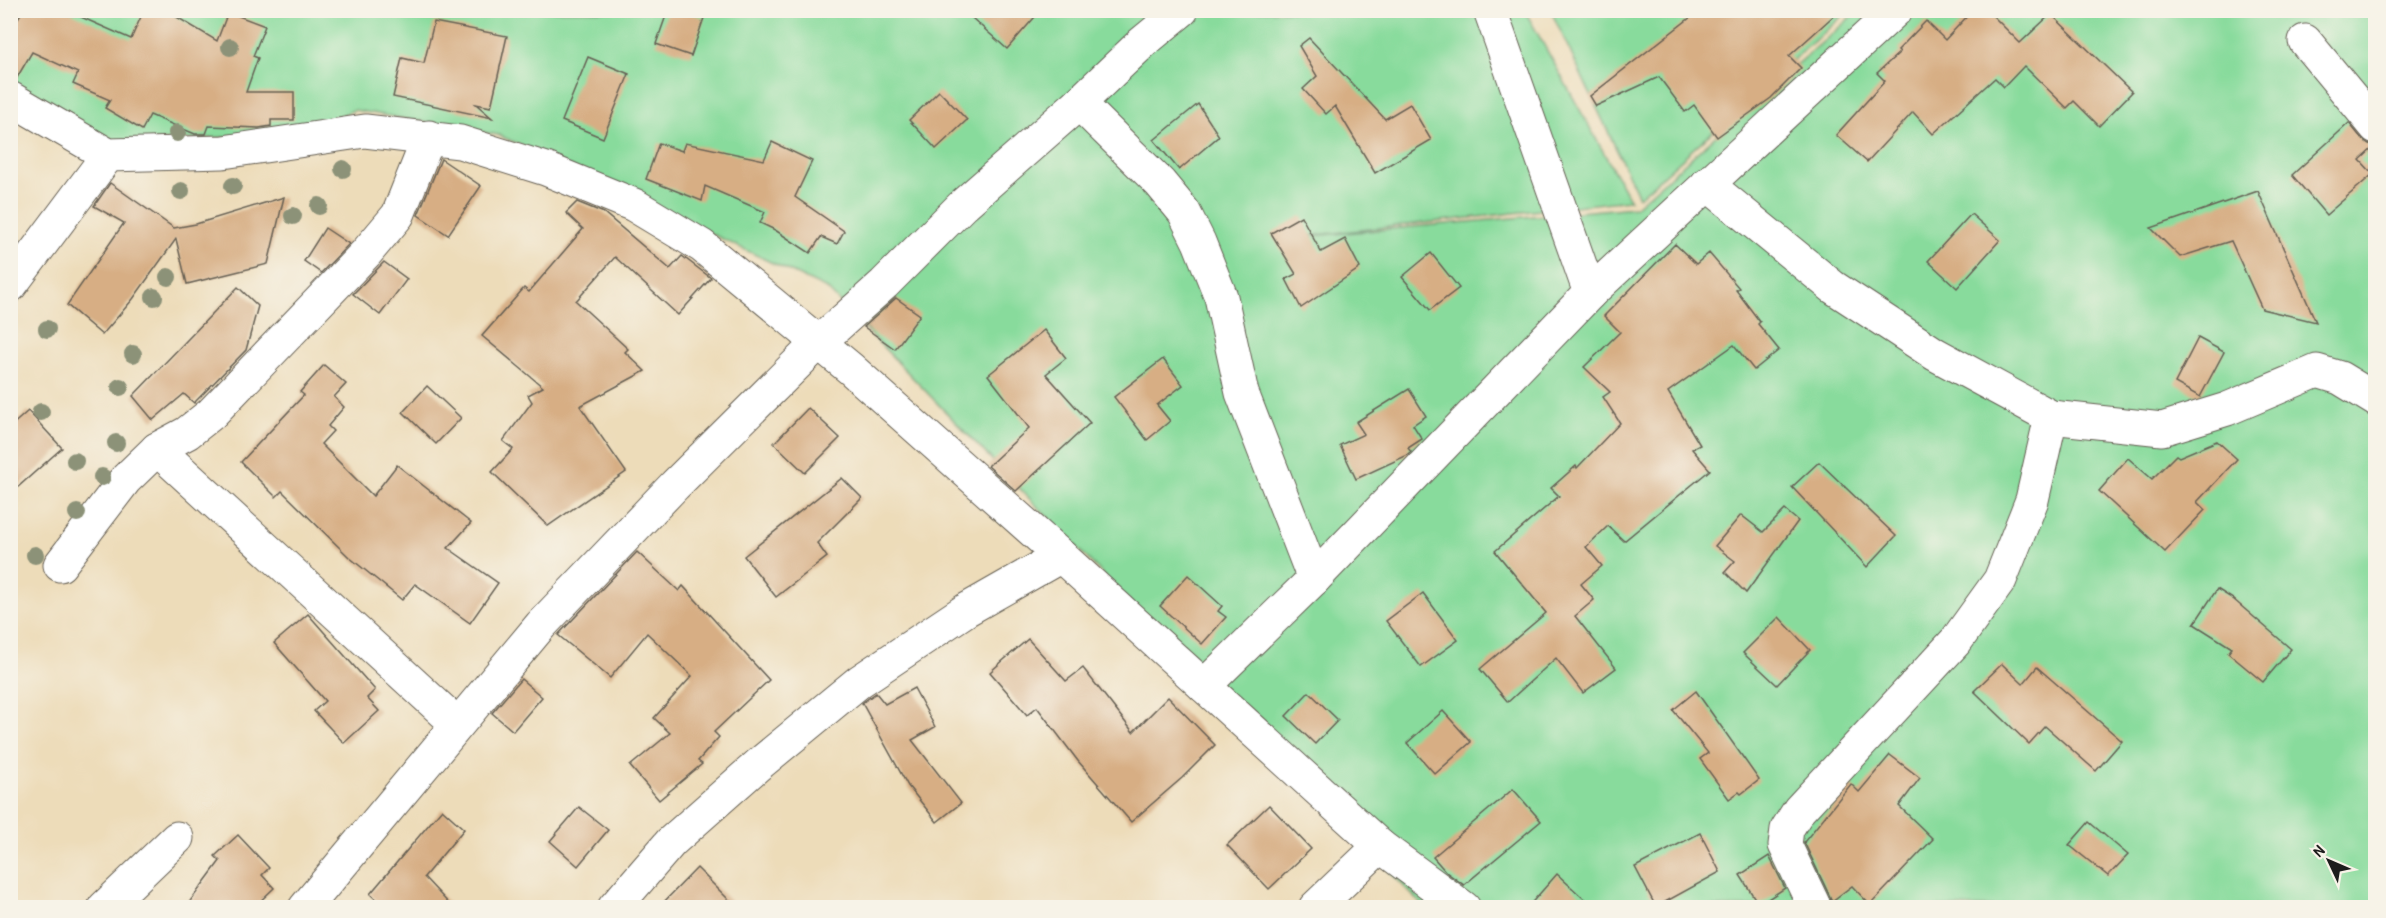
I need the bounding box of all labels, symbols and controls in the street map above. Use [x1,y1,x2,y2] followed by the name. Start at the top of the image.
[2299,831,2359,891] north arrow
[2307,840,2329,861] text: N

